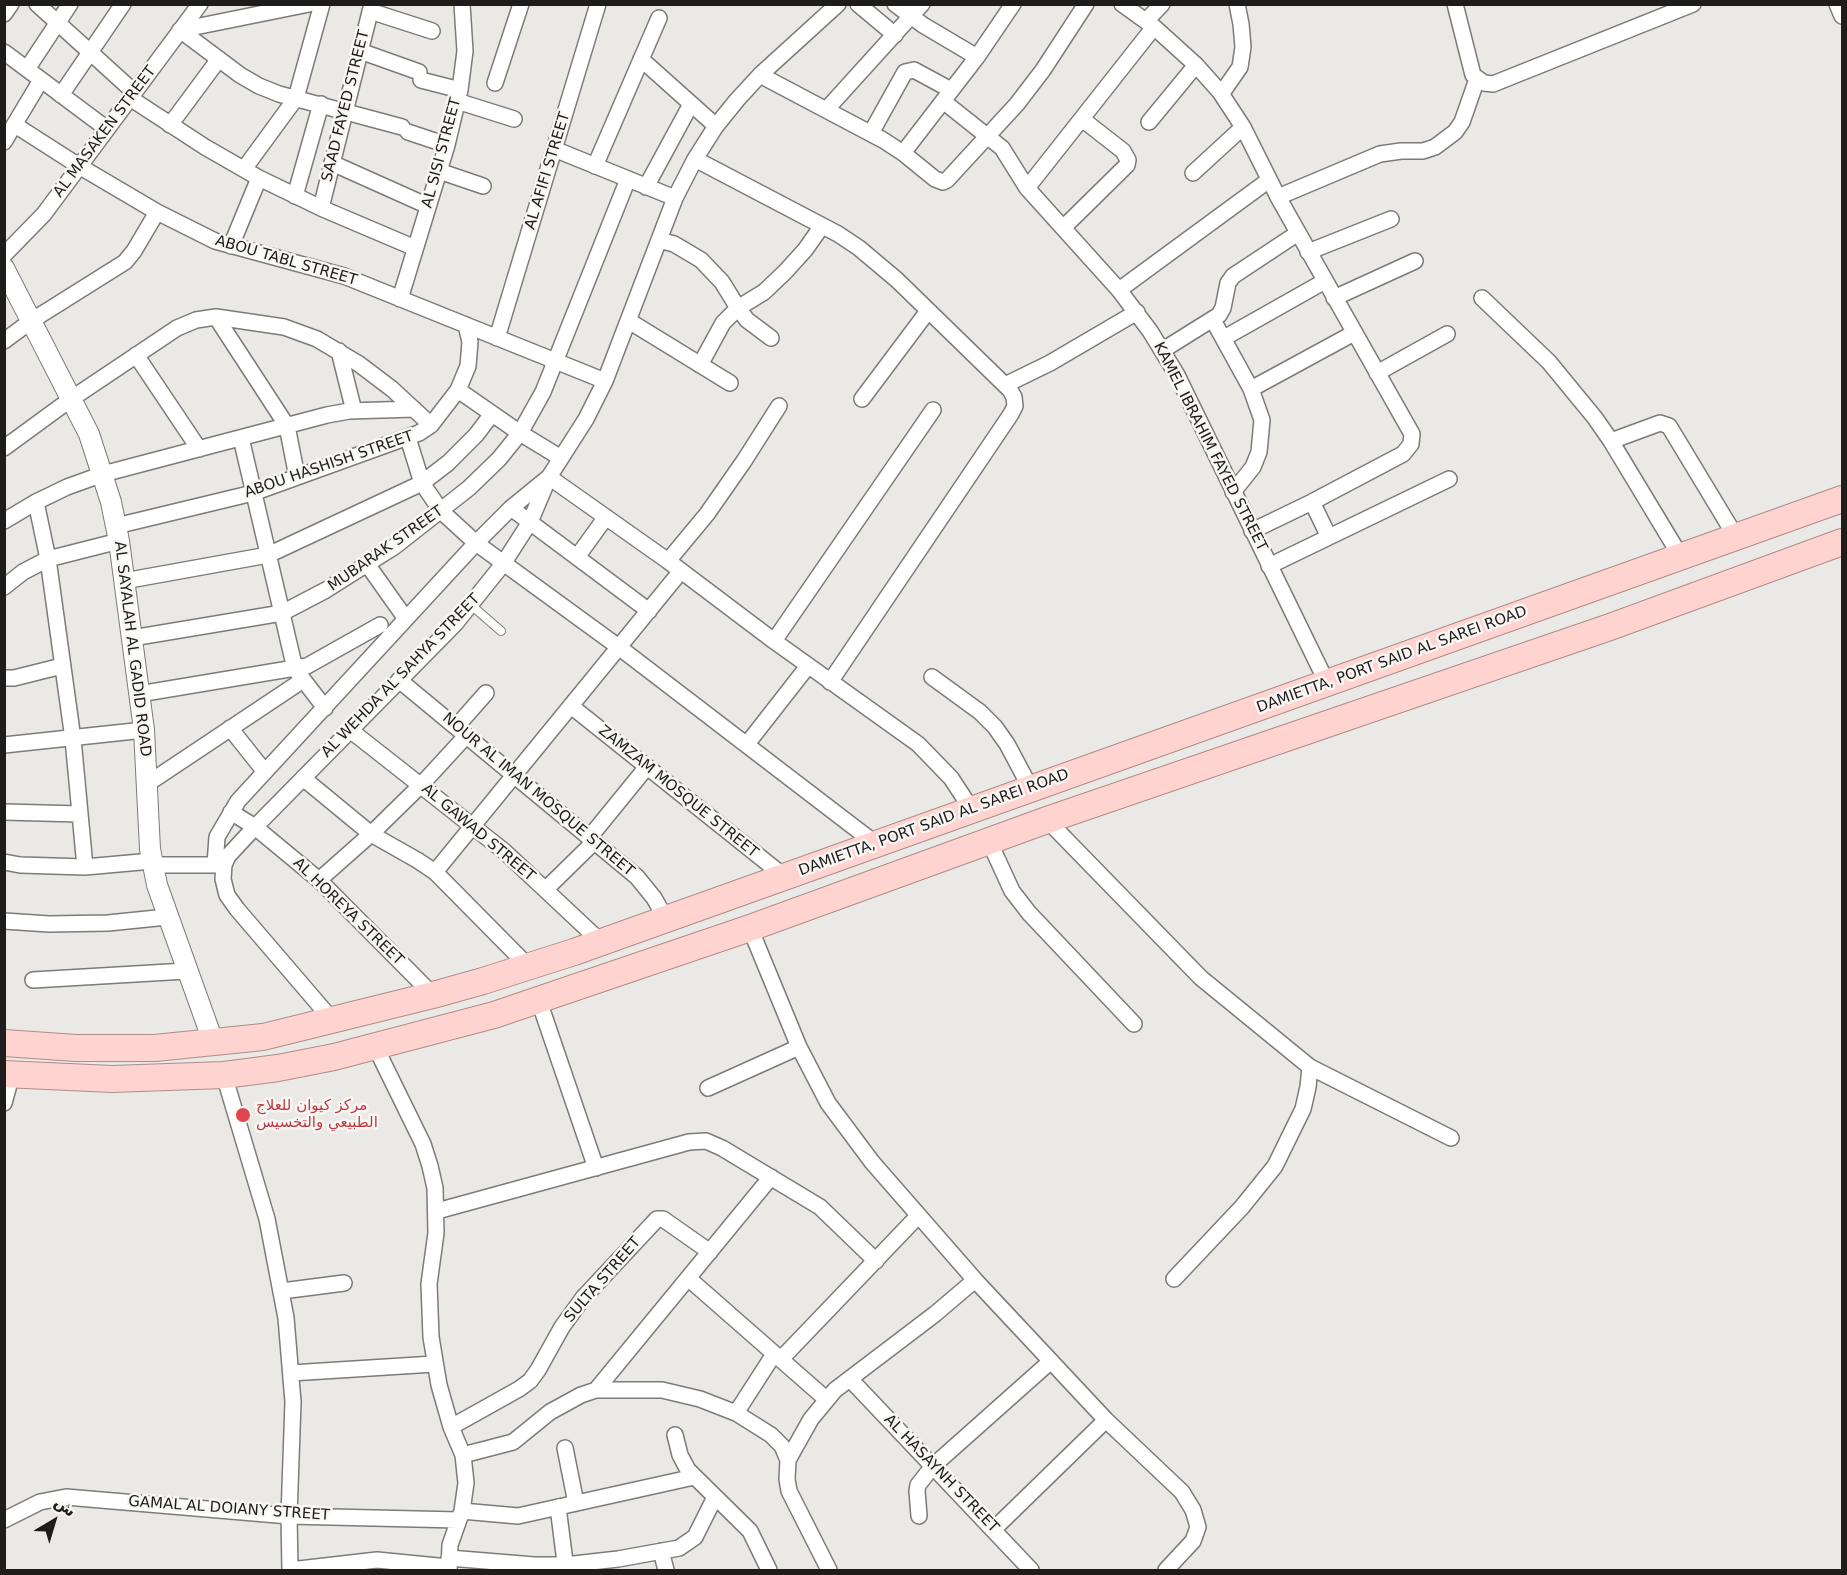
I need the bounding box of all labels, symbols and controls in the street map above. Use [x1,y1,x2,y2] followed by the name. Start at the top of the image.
[318,28,374,184] street label: SAAD FAYED STREET
[50,63,160,201] street label: AL MASAKEN STREET
[419,96,465,210] street label: AL SISI STREET
[522,110,574,232] street label: AL AFIFI STREET
[213,232,359,290] street label: ABOU TABL STREET
[1149,340,1271,554] street label: KAMEL IBRAHIM FAYED STREET
[242,428,416,502] street label: ABOU HASHISH STREET
[325,503,447,595] street label: MUBARAK STREET
[110,540,154,758] street label: AL SAYALAH AL GADID ROAD
[318,591,484,761] street label: AL WEHDA AL SAHYA STREET
[1254,603,1530,717] street label: DAMIETTA, PORT SAID AL SAREI ROAD
[438,709,638,881] street label: NOUR AL IMAN MOSQUE STREET
[595,722,761,862] street label: ZAMZAM MOSQUE STREET
[796,766,1072,880] street label: DAMIETTA, PORT SAID AL SAREI ROAD
[418,780,538,886] street label: AL GAWAD STREET
[289,855,407,969] street label: AL HOREYA STREET
[256,1097,378,1132] place label: مركز كيوان للعلاج الطبيعي والتخسيس
[234,1106,252,1124] marker: مركز كيوان للعلاج الطبيعي والتخسيس
[561,1234,645,1326] street label: SULTA STREET
[880,1411,1002,1537] street label: AL HASAYNH STREET
[24,1491,84,1551] north arrow
[51,1492,80,1521] text: ش
[128,1493,330,1525] street label: GAMAL AL DOIANY STREET

